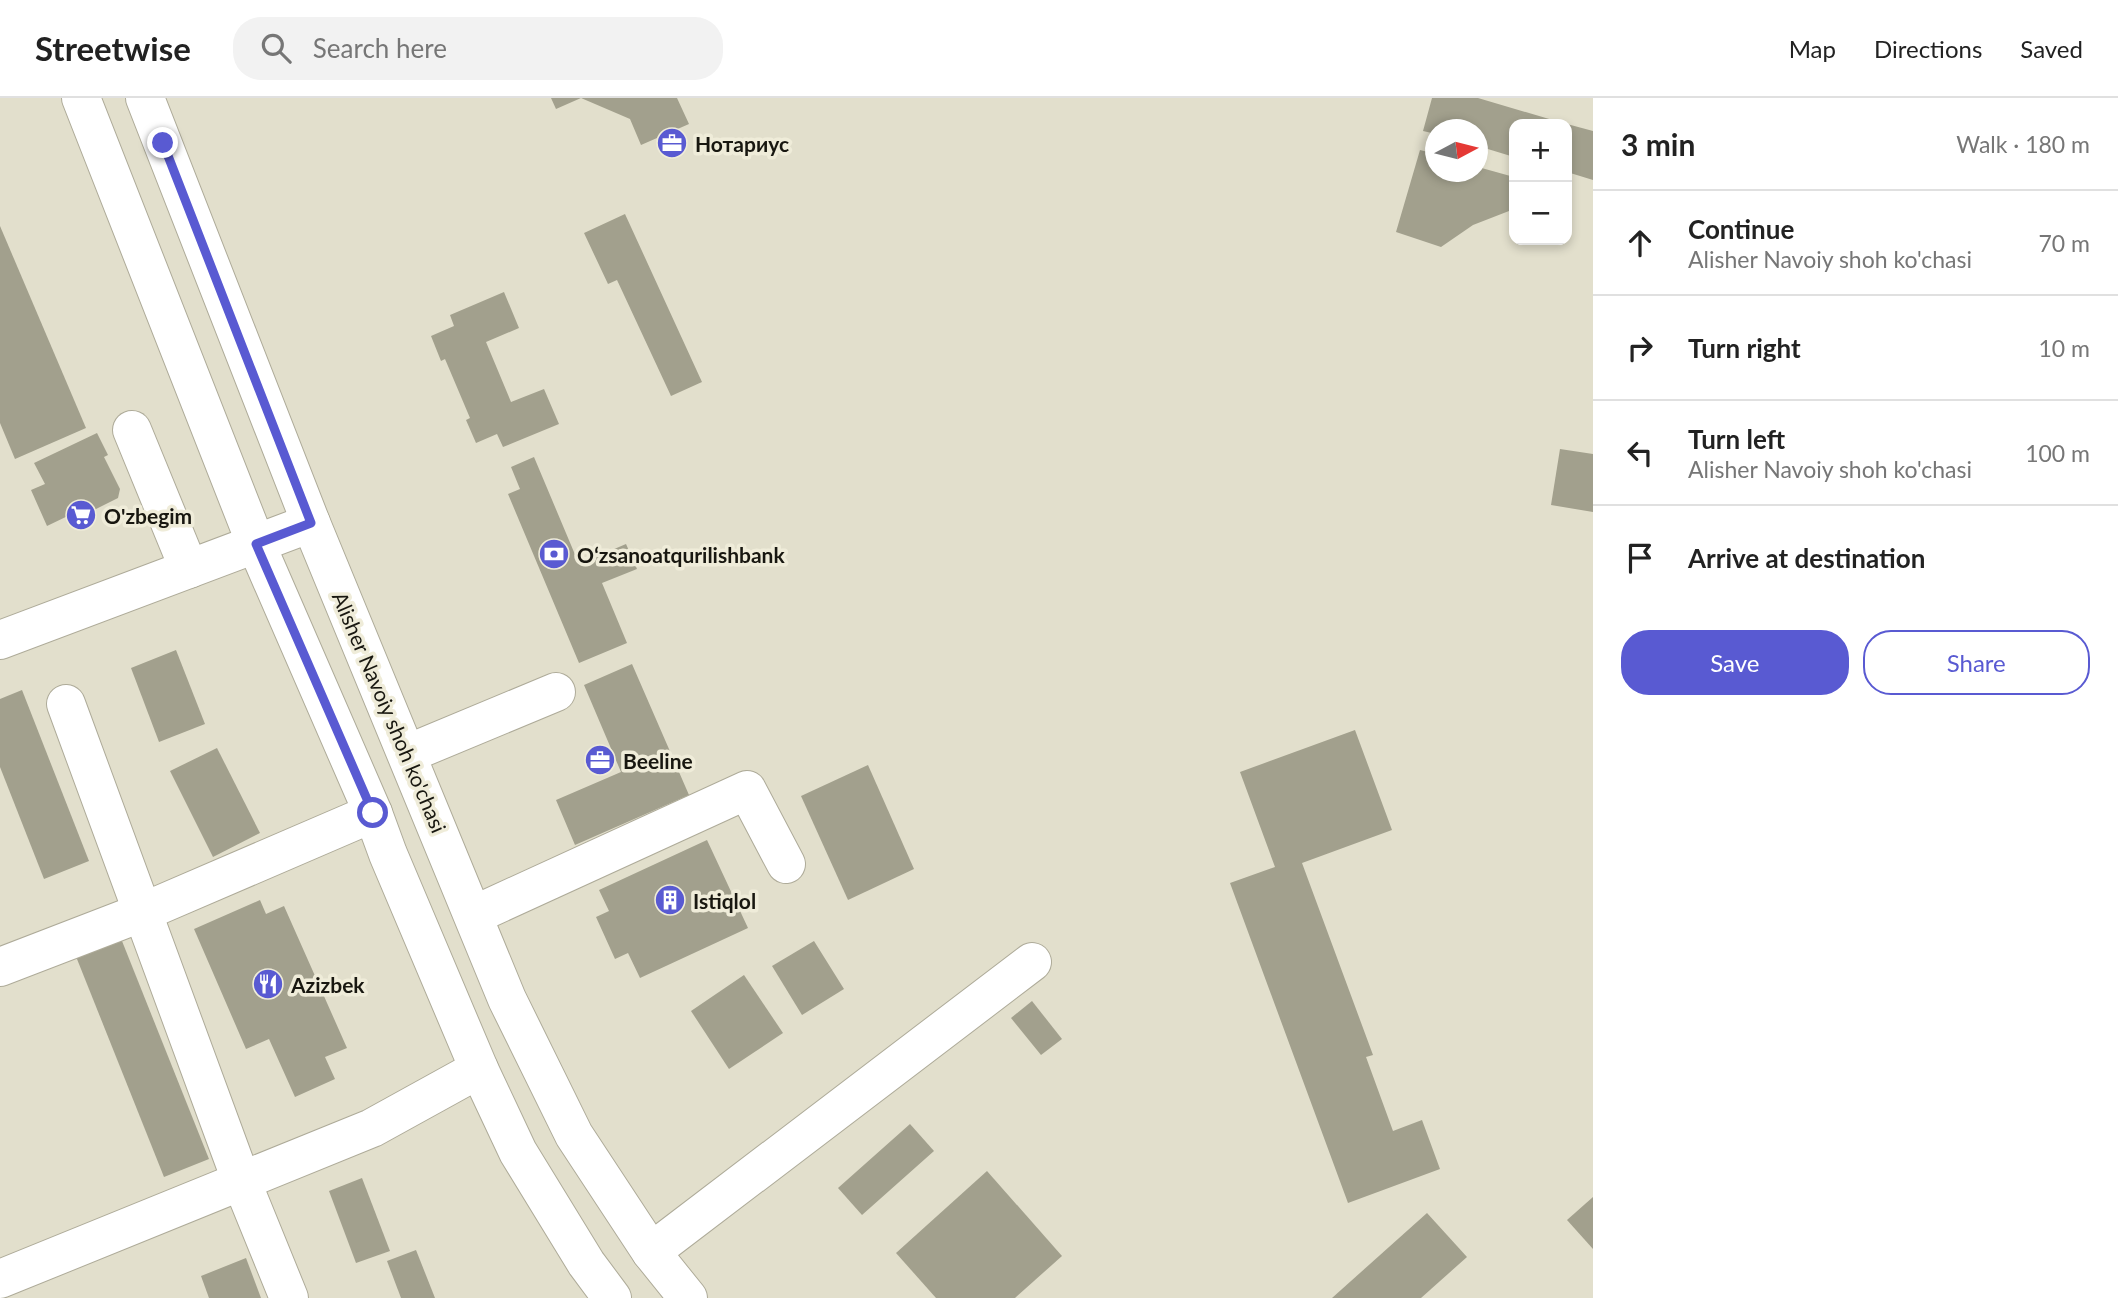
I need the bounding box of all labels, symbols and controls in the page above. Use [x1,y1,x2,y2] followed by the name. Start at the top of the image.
[233,17,723,80] search box
[35,28,191,68] text: Streetwise
[257,29,295,67] icon: search
[313,32,447,64] text: Search here
[1789,34,1836,63] text: Map
[1874,34,1982,63] text: Directions
[2020,34,2083,63] text: Saved
[1425,119,1488,182] north arrow
[1509,119,1572,245] map controls
[1509,119,1572,182] button: +
[655,126,689,160] office icon: Нотариус
[1621,126,1695,162] text: 3 min
[147,127,178,158] route end
[1956,130,2090,158] text: Walk · 180 m
[695,131,789,156] place label: Нотариус
[1509,182,1572,245] button: −
[1688,213,1794,245] text: Continue
[1621,224,1659,262] icon: ahead
[2039,229,2090,257] text: 70 m
[1688,245,1972,273] text: Alisher Navoiy shoh ko'chasi
[1621,329,1659,367] icon: right
[1688,332,1801,364] text: Turn right
[2039,334,2090,362] text: 10 m
[1688,423,1785,455] text: Turn left
[1621,434,1659,472] icon: left
[2025,439,2090,467] text: 100 m
[1688,455,1972,483] text: Alisher Navoiy shoh ko'chasi
[64,498,98,532] supermarket icon: O'zbegim
[104,503,192,528] place label: O'zbegim
[537,537,571,571] bank icon: Oʻzsanoatqurilishbank
[1621,539,1659,577] icon: arrive
[577,542,785,567] place label: Oʻzsanoatqurilishbank
[1688,542,1925,574] text: Arrive at destination
[328,588,452,836] street label: Alisher Navoiy shoh ko'chasi
[1621,630,1849,695] button: Save
[1863,630,2090,695] button: Share
[583,743,617,777] office icon: Beeline
[623,748,693,773] place label: Beeline
[357,797,388,828] route start
[653,883,687,917] building icon: Istiqlol
[693,888,756,913] place label: Istiqlol
[251,967,285,1001] restaurant icon: Azizbek
[290,972,365,997] place label: Azizbek

